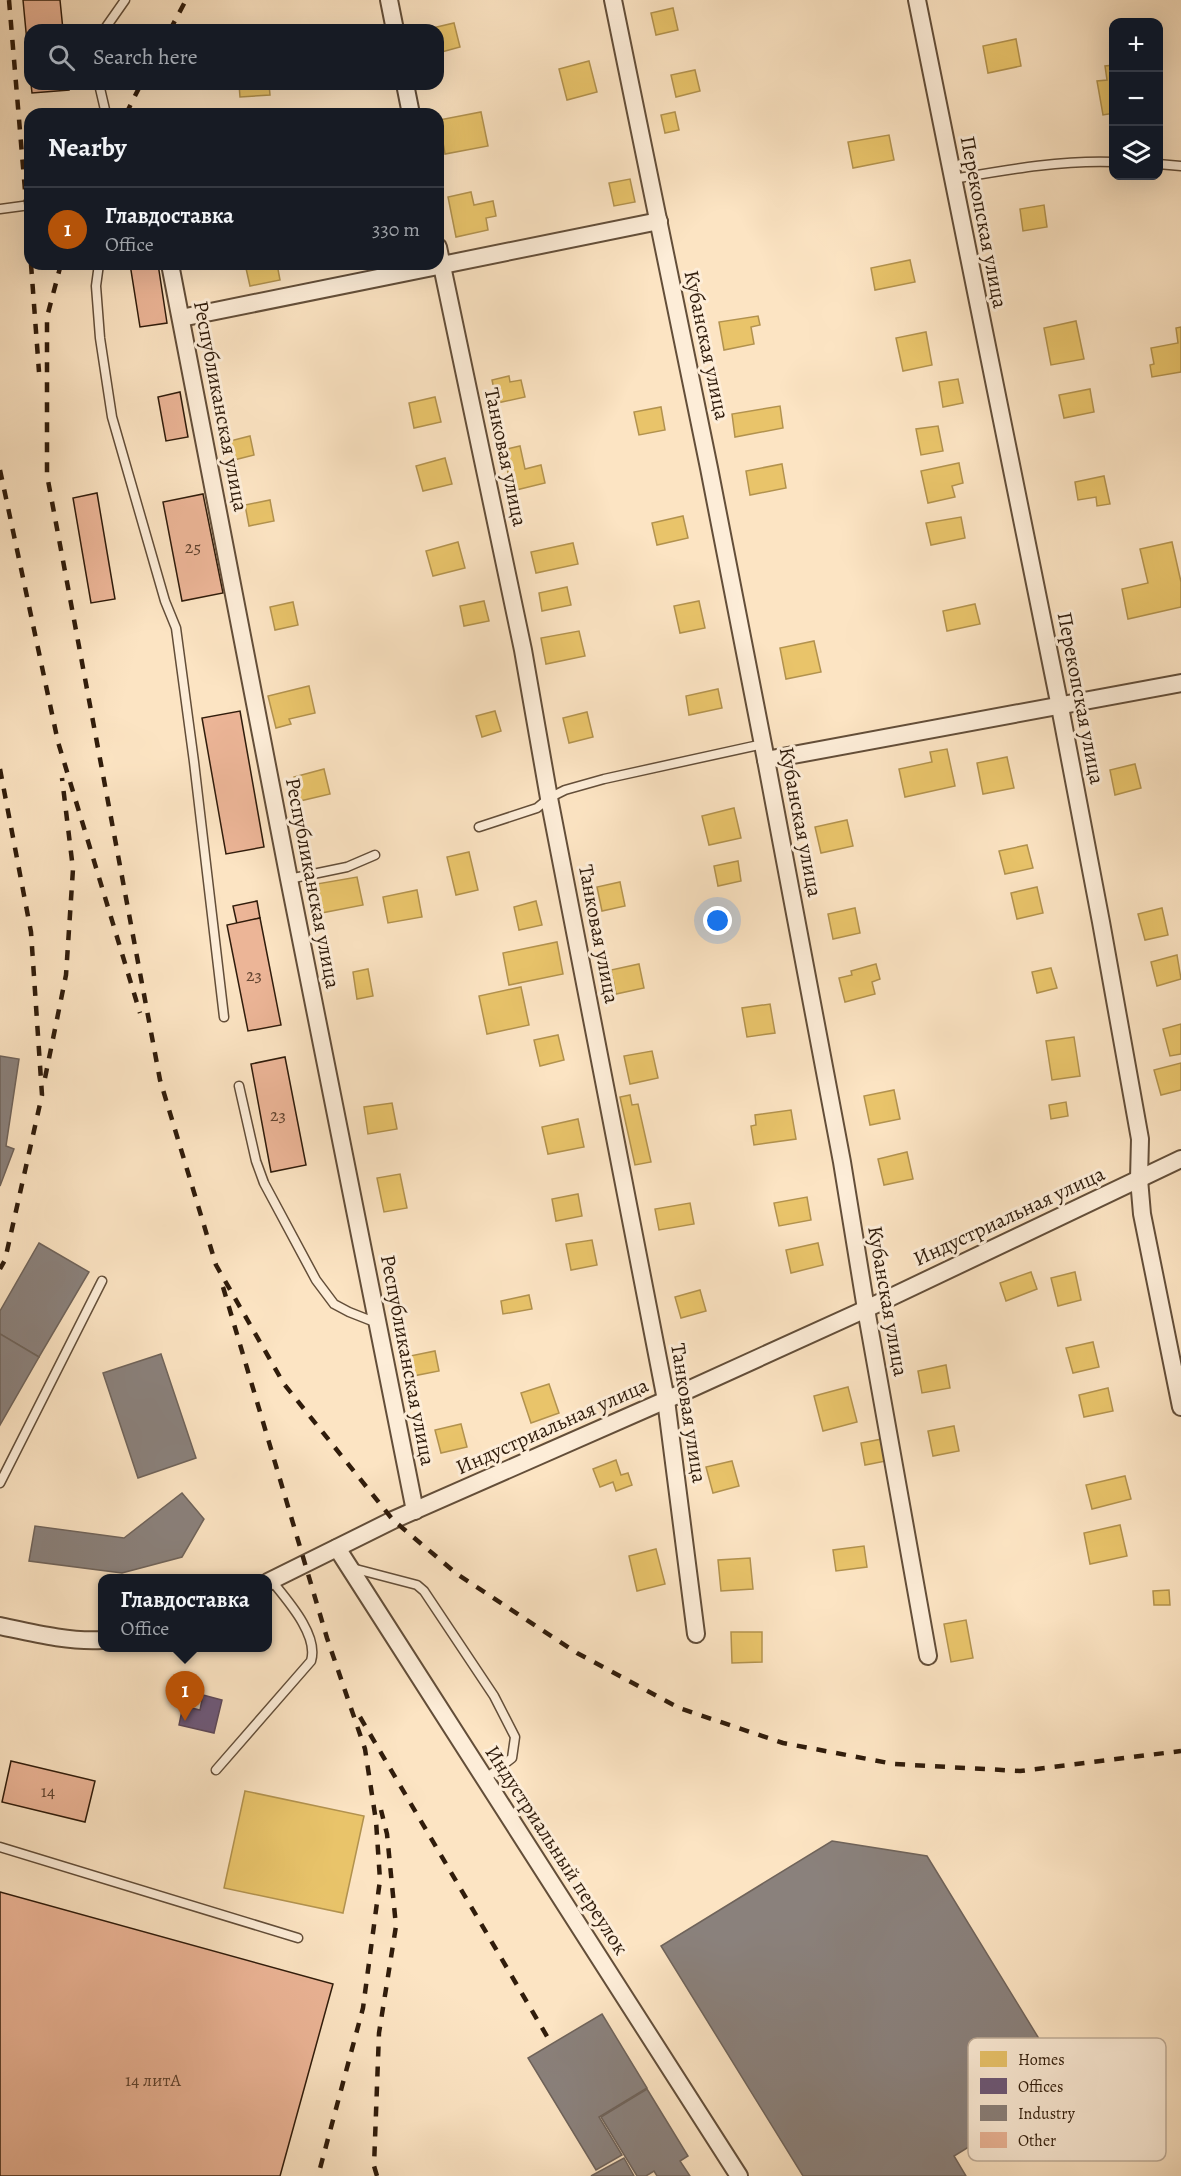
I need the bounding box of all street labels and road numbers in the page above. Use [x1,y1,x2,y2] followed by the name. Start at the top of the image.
[954,133,1014,311] street label: Перекопская улица
[677,268,737,423] street label: Кубанская улица
[187,298,255,514] street label: Республиканская улица
[478,385,534,529] street label: Танковая улица
[1051,609,1111,787] street label: Перекопская улица
[773,745,829,900] street label: Кубанская улица
[279,775,347,991] street label: Республиканская улица
[572,862,626,1006] street label: Танковая улица
[909,1159,1110,1273] street label: Индустриальная улица
[861,1224,915,1379] street label: Кубанская улица
[374,1252,442,1468] street label: Республиканская улица
[664,1341,714,1485] street label: Танковая улица
[451,1371,653,1481] street label: Индустриальная улица
[479,1740,635,1960] street label: Индустриальный переулок

